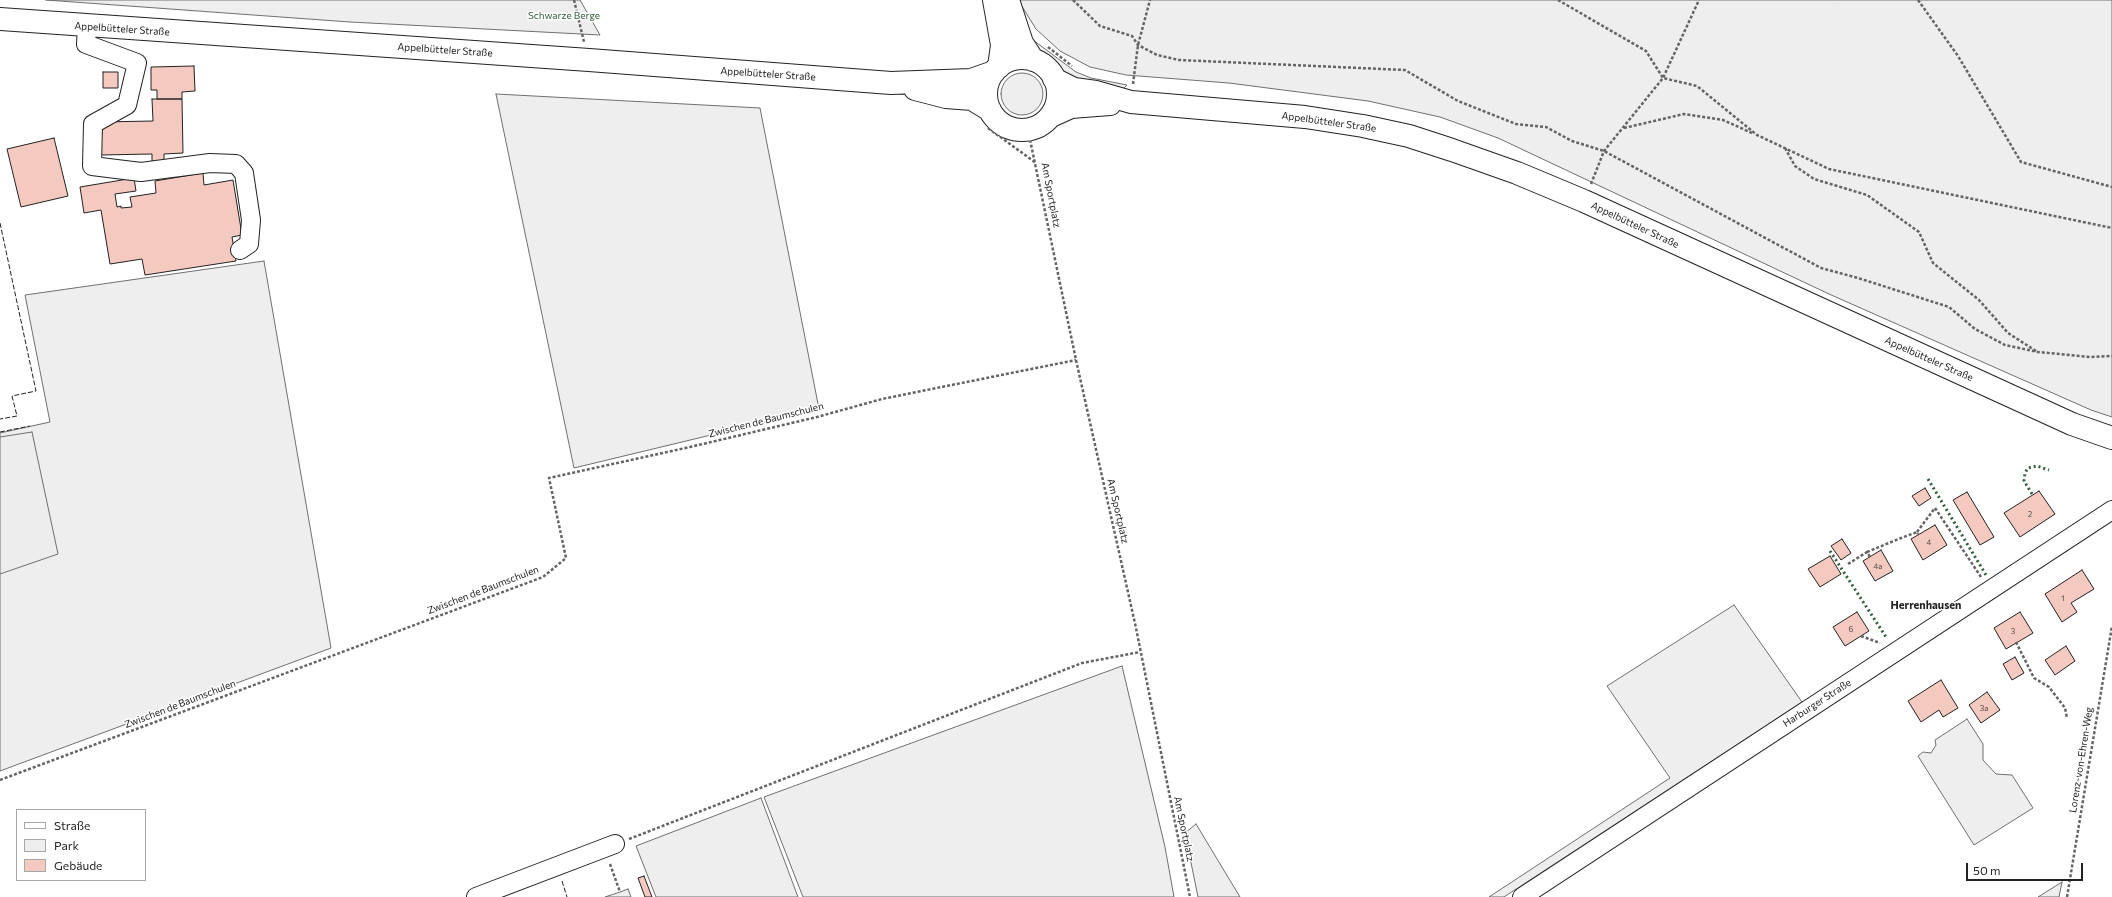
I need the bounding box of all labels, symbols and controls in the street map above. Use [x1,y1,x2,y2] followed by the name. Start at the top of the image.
[528,10,600,22] park label: Schwarze Berge
[74,20,170,38] street label: Appelbütteler Straße
[397,41,493,59] street label: Appelbütteler Straße
[720,65,816,83] street label: Appelbütteler Straße
[1281,109,1377,135] street label: Appelbütteler Straße
[1039,161,1063,229] street label: Am Sportplatz
[1589,199,1681,251] street label: Appelbütteler Straße
[1883,334,1975,384] street label: Appelbütteler Straße
[707,400,825,440] street label: Zwischen de Baumschulen
[1105,477,1131,545] street label: Am Sportplatz
[2028,509,2032,519] house number: 2
[1927,537,1931,547] house number: 4
[1874,561,1882,571] house number: 4a
[426,563,540,617] street label: Zwischen de Baumschulen
[2061,593,2065,603] house number: 1
[1891,598,1961,612] district label: Herrenhausen
[1849,624,1853,634] house number: 6
[2011,626,2015,636] house number: 3
[1781,676,1853,730] street label: Harburger Straße
[123,677,237,731] street label: Zwischen de Baumschulen
[1980,703,1988,713] house number: 3a
[2067,706,2095,814] street label: Lorenz-von-Ehren-Weg
[1171,795,1197,863] street label: Am Sportplatz
[16,809,146,881] legend
[54,818,90,832] text: Straße
[54,838,79,852] text: Park
[1968,855,2085,881] scale bar
[54,858,102,872] text: Gebäude
[1973,863,2001,877] text: 50 m

